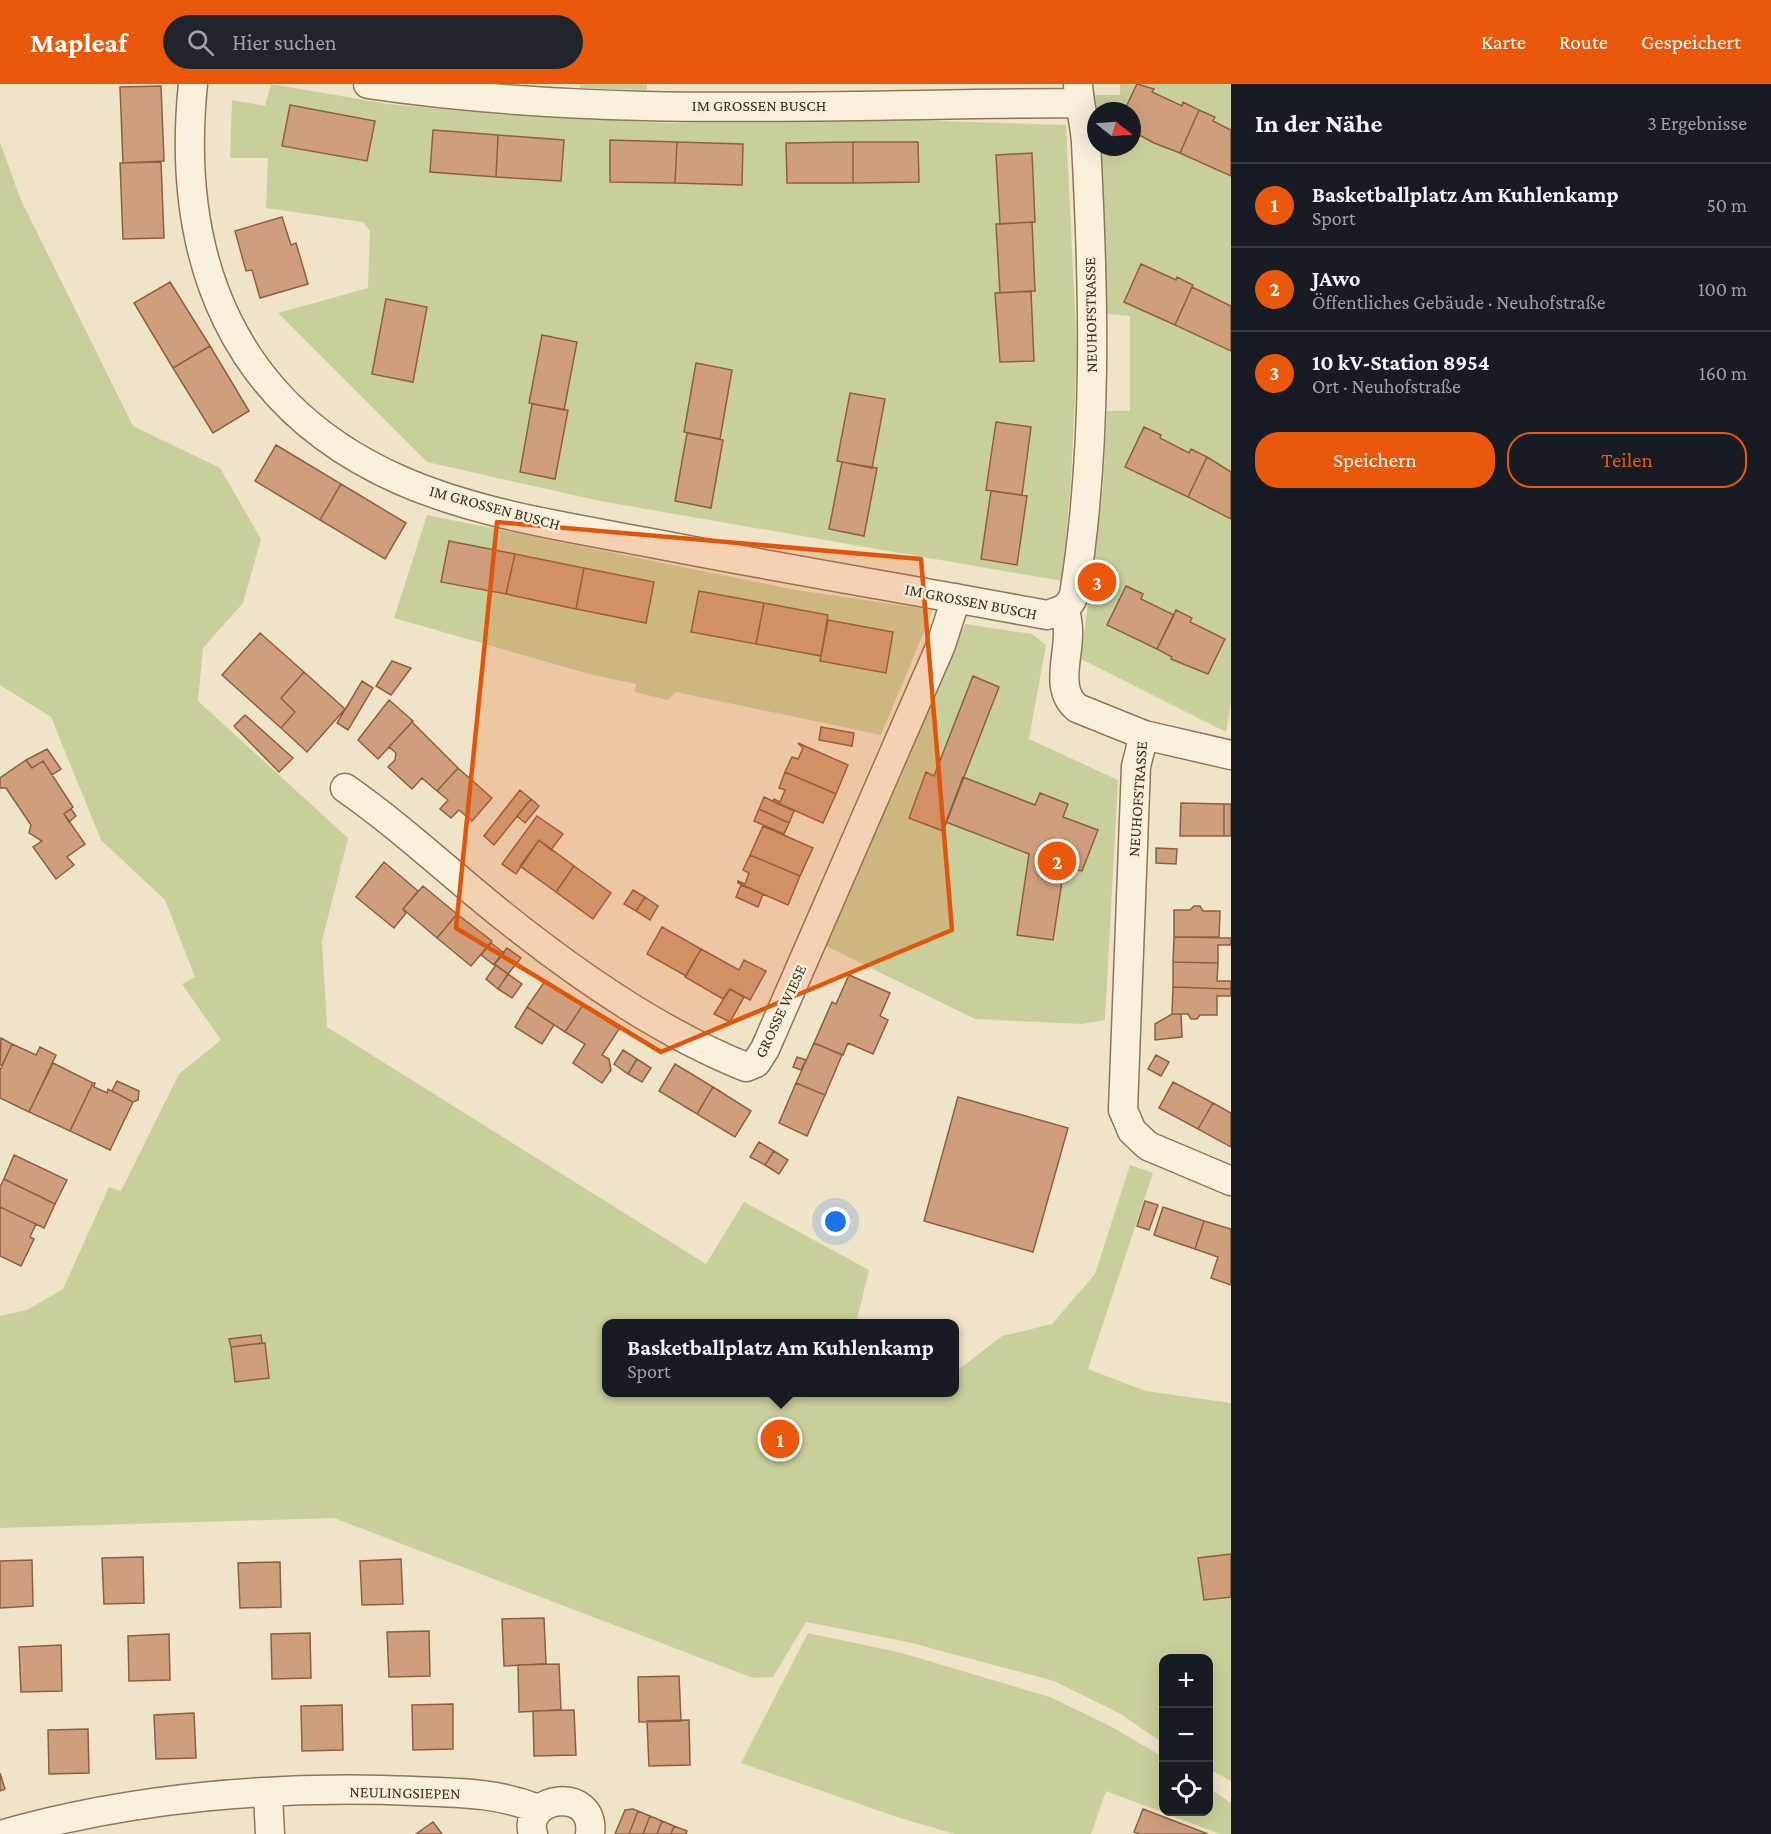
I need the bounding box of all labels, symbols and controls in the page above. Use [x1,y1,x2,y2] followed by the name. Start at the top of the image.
[163,15,583,69] search box
[184,26,217,59] icon: search
[30,27,127,58] text: Mapleaf
[232,30,337,55] text: Hier suchen
[1481,30,1526,54] text: Karte
[1559,30,1608,54] text: Route
[1641,30,1741,54] text: Gespeichert
[692,97,826,114] street label: IM GROSSEN BUSCH
[1087,102,1141,156] north arrow
[1255,109,1383,138] text: In der Nähe
[1647,112,1747,134] text: 3 Ergebnisse
[1312,182,1619,207] text: Basketballplatz Am Kuhlenkamp
[1271,194,1278,216] text: 1
[1706,194,1747,216] text: 50 m
[1312,207,1356,229] text: Sport
[1081,257,1100,373] street label: NEUHOFSTRASSE
[1312,266,1360,291] text: JAwo
[1269,278,1280,300] text: 2
[1698,278,1747,300] text: 100 m
[1312,291,1606,313] text: Öffentliches Gebäude · Neuhofstraße
[1312,350,1490,375] text: 10 kV-Station 8954
[1270,362,1279,384] text: 3
[1699,362,1747,384] text: 160 m
[1312,375,1461,397] text: Ort · Neuhofstraße
[1255,432,1495,488] button: Speichern
[1507,432,1747,488] button: Teilen
[428,482,562,533] street label: IM GROSSEN BUSCH
[1078,560,1116,604] pin: 3
[903,580,1038,623] street label: IM GROSSEN BUSCH
[1125,740,1150,857] street label: NEUHOFSTRASSE
[1038,838,1076,884] pin: 2
[751,962,810,1060] street label: GROSSE WIESE
[821,1207,850,1236] your location
[602,1319,959,1397] popup
[627,1335,934,1360] text: Basketballplatz Am Kuhlenkamp
[627,1360,671,1382] text: Sport
[760,1416,800,1462] pin: 1
[1159,1654,1213,1816] map controls
[1159,1654,1213,1708] button: +
[1159,1708,1213,1762] button: −
[1159,1762,1213,1816] button: locate
[349,1783,461,1802] street label: NEULINGSIEPEN

